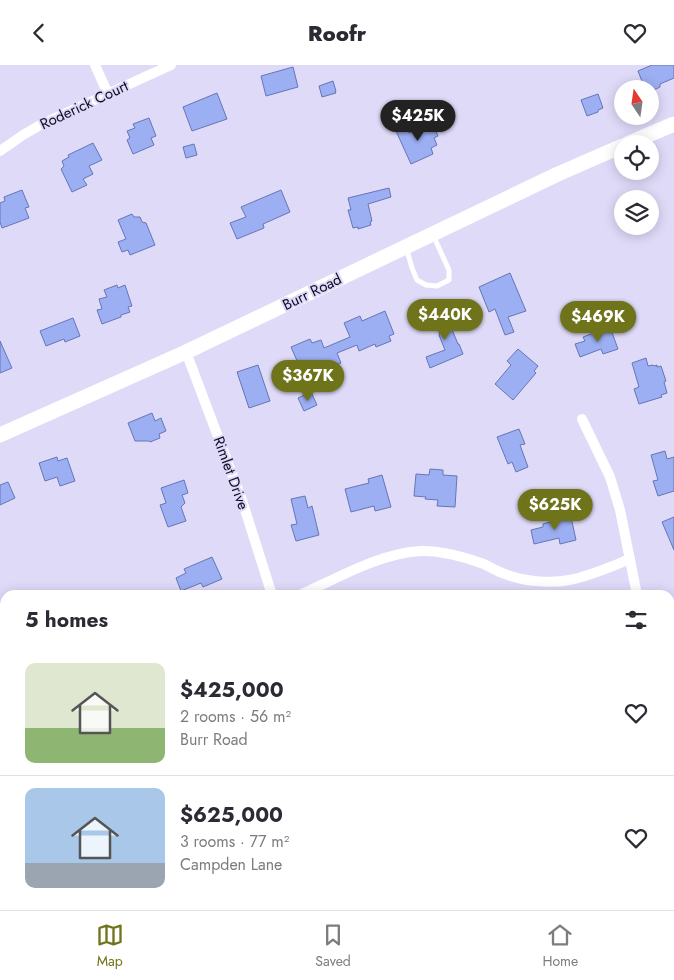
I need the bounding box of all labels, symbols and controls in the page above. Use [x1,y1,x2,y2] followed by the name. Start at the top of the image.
[308,17,366,49] text: Roofr
[25,19,53,47] icon: back
[621,19,649,47] icon: heart
[36,75,132,135] street label: Roderick Court
[614,80,659,125] north arrow
[614,80,659,235] map controls
[383,99,453,142] pin: $425K
[391,104,445,127] text: $425K
[614,135,659,180] button: locate
[614,190,659,235] button: layers
[279,268,345,316] street label: Burr Road
[410,299,480,341] pin: $440K
[563,301,633,343] pin: $469K
[418,303,472,326] text: $440K
[571,305,625,328] text: $469K
[273,359,343,402] pin: $367K
[282,364,334,387] text: $367K
[208,433,255,513] street label: Rimlet Drive
[520,489,590,531] pin: $625K
[529,493,581,516] text: $625K
[25,605,108,635] text: 5 homes
[622,606,650,634] icon: filters
[180,675,284,705] text: $425,000
[65,683,125,743] icon: home
[622,699,650,727] icon: heart
[180,705,291,728] text: 2 rooms · 56 m²
[180,728,248,751] text: Burr Road
[180,800,283,830] text: $625,000
[65,808,125,868] icon: home
[622,824,650,852] icon: heart
[180,830,289,853] text: 3 rooms · 77 m²
[180,853,282,876] text: Campden Lane
[96,921,124,971] tab: Map
[315,921,351,971] tab: Saved
[542,921,578,971] tab: Home

